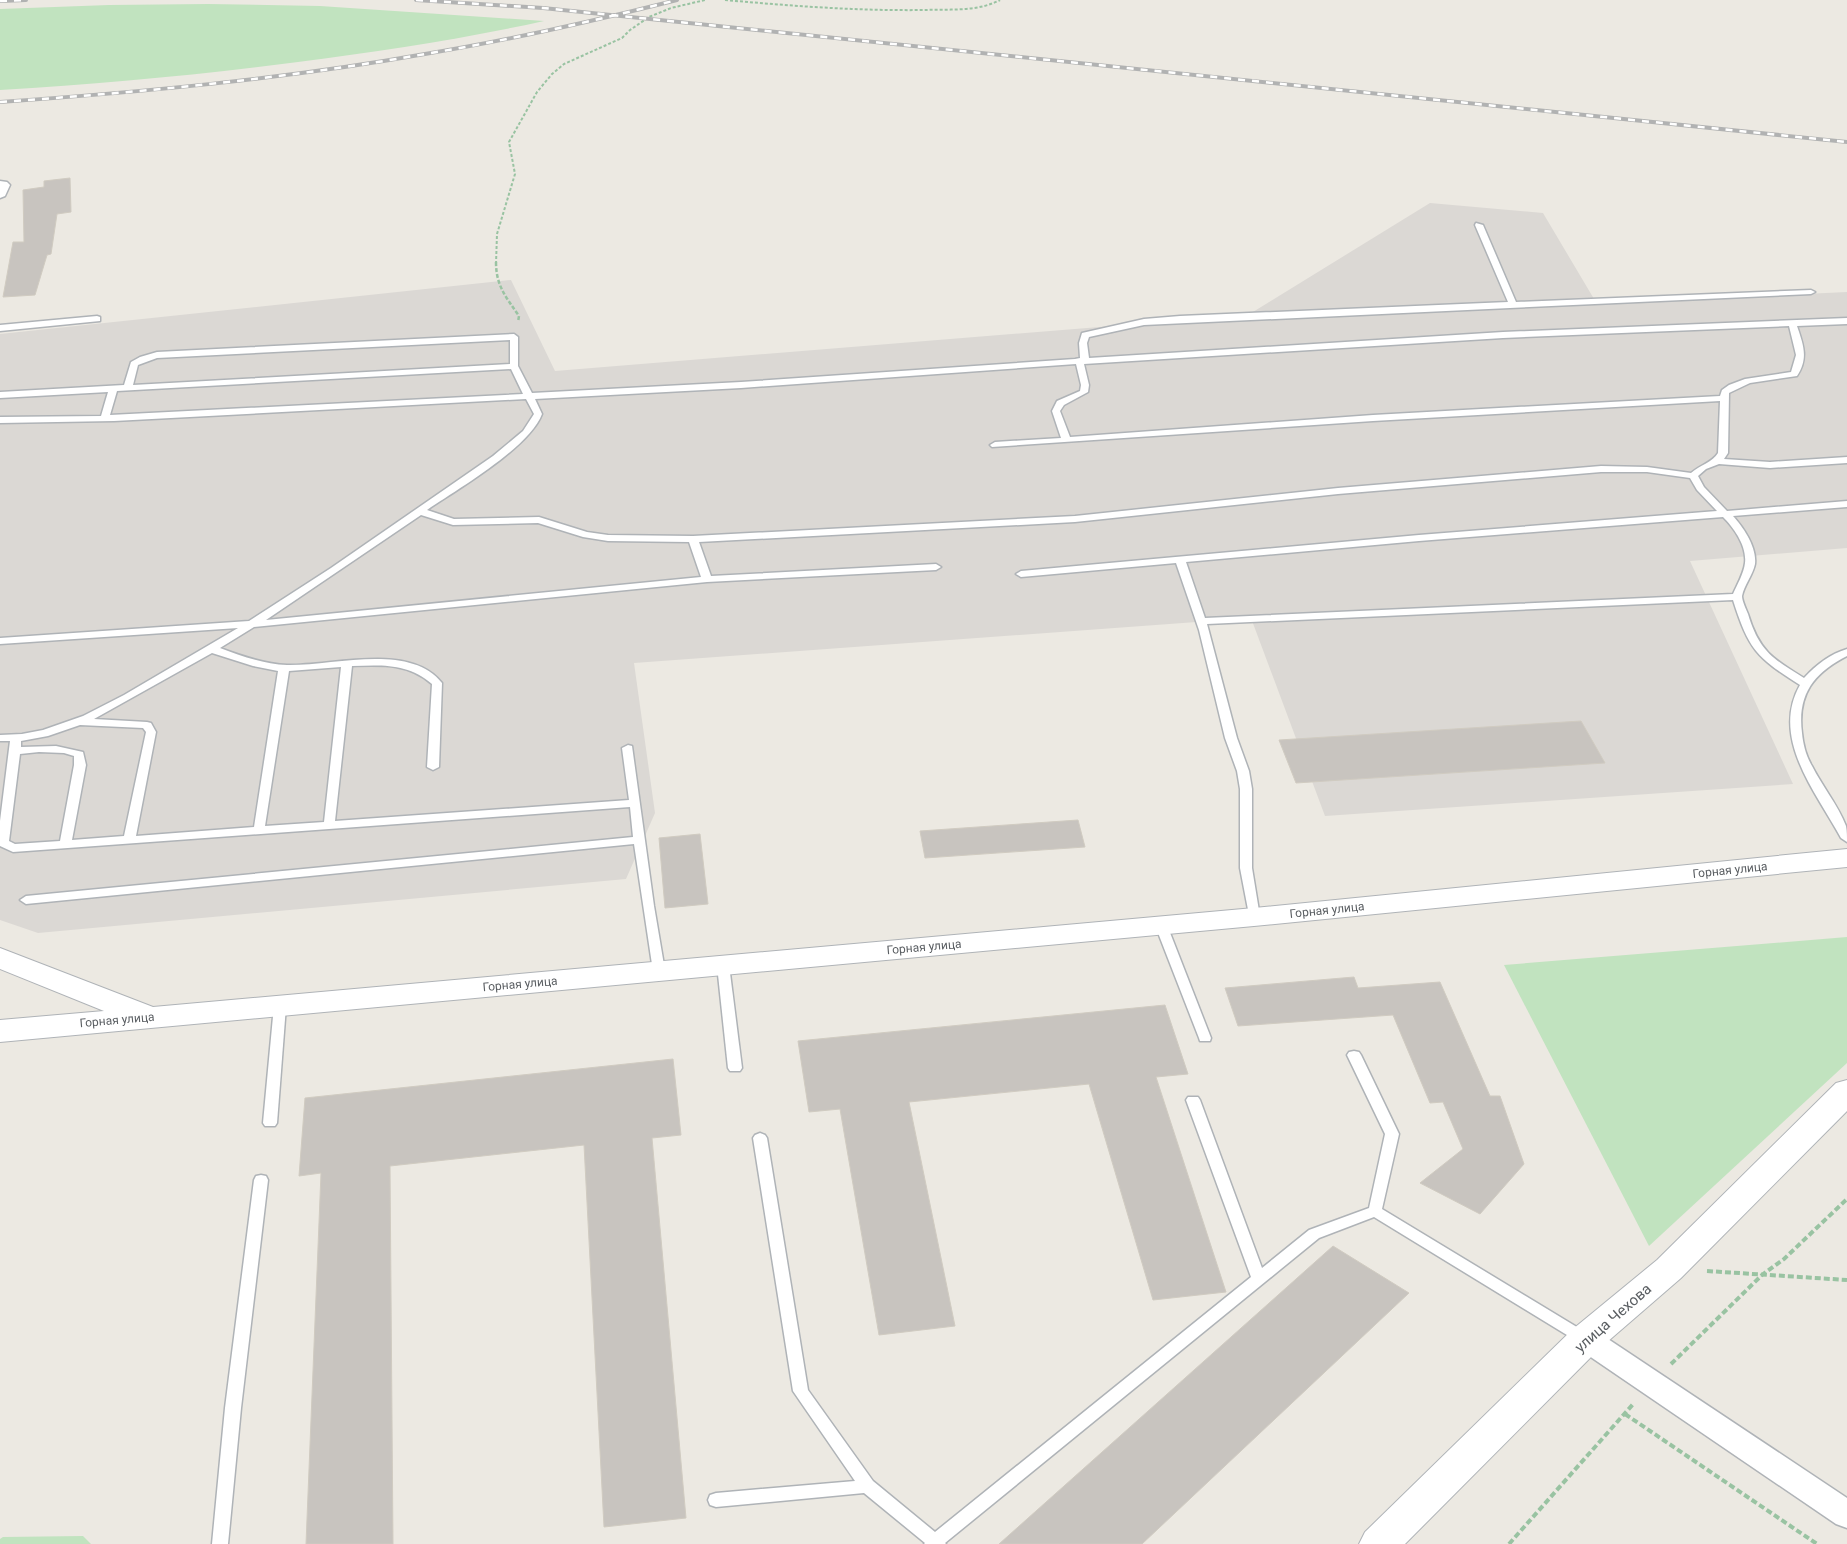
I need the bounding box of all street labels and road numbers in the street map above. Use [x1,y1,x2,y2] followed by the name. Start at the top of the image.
[1692,859,1768,881] street label: Горная улица
[1289,899,1365,921] street label: Горная улица
[886,937,962,957] street label: Горная улица
[482,974,558,994] street label: Горная улица
[79,1010,155,1030] street label: Горная улица
[1571,1280,1655,1356] street label: улица Чехова

